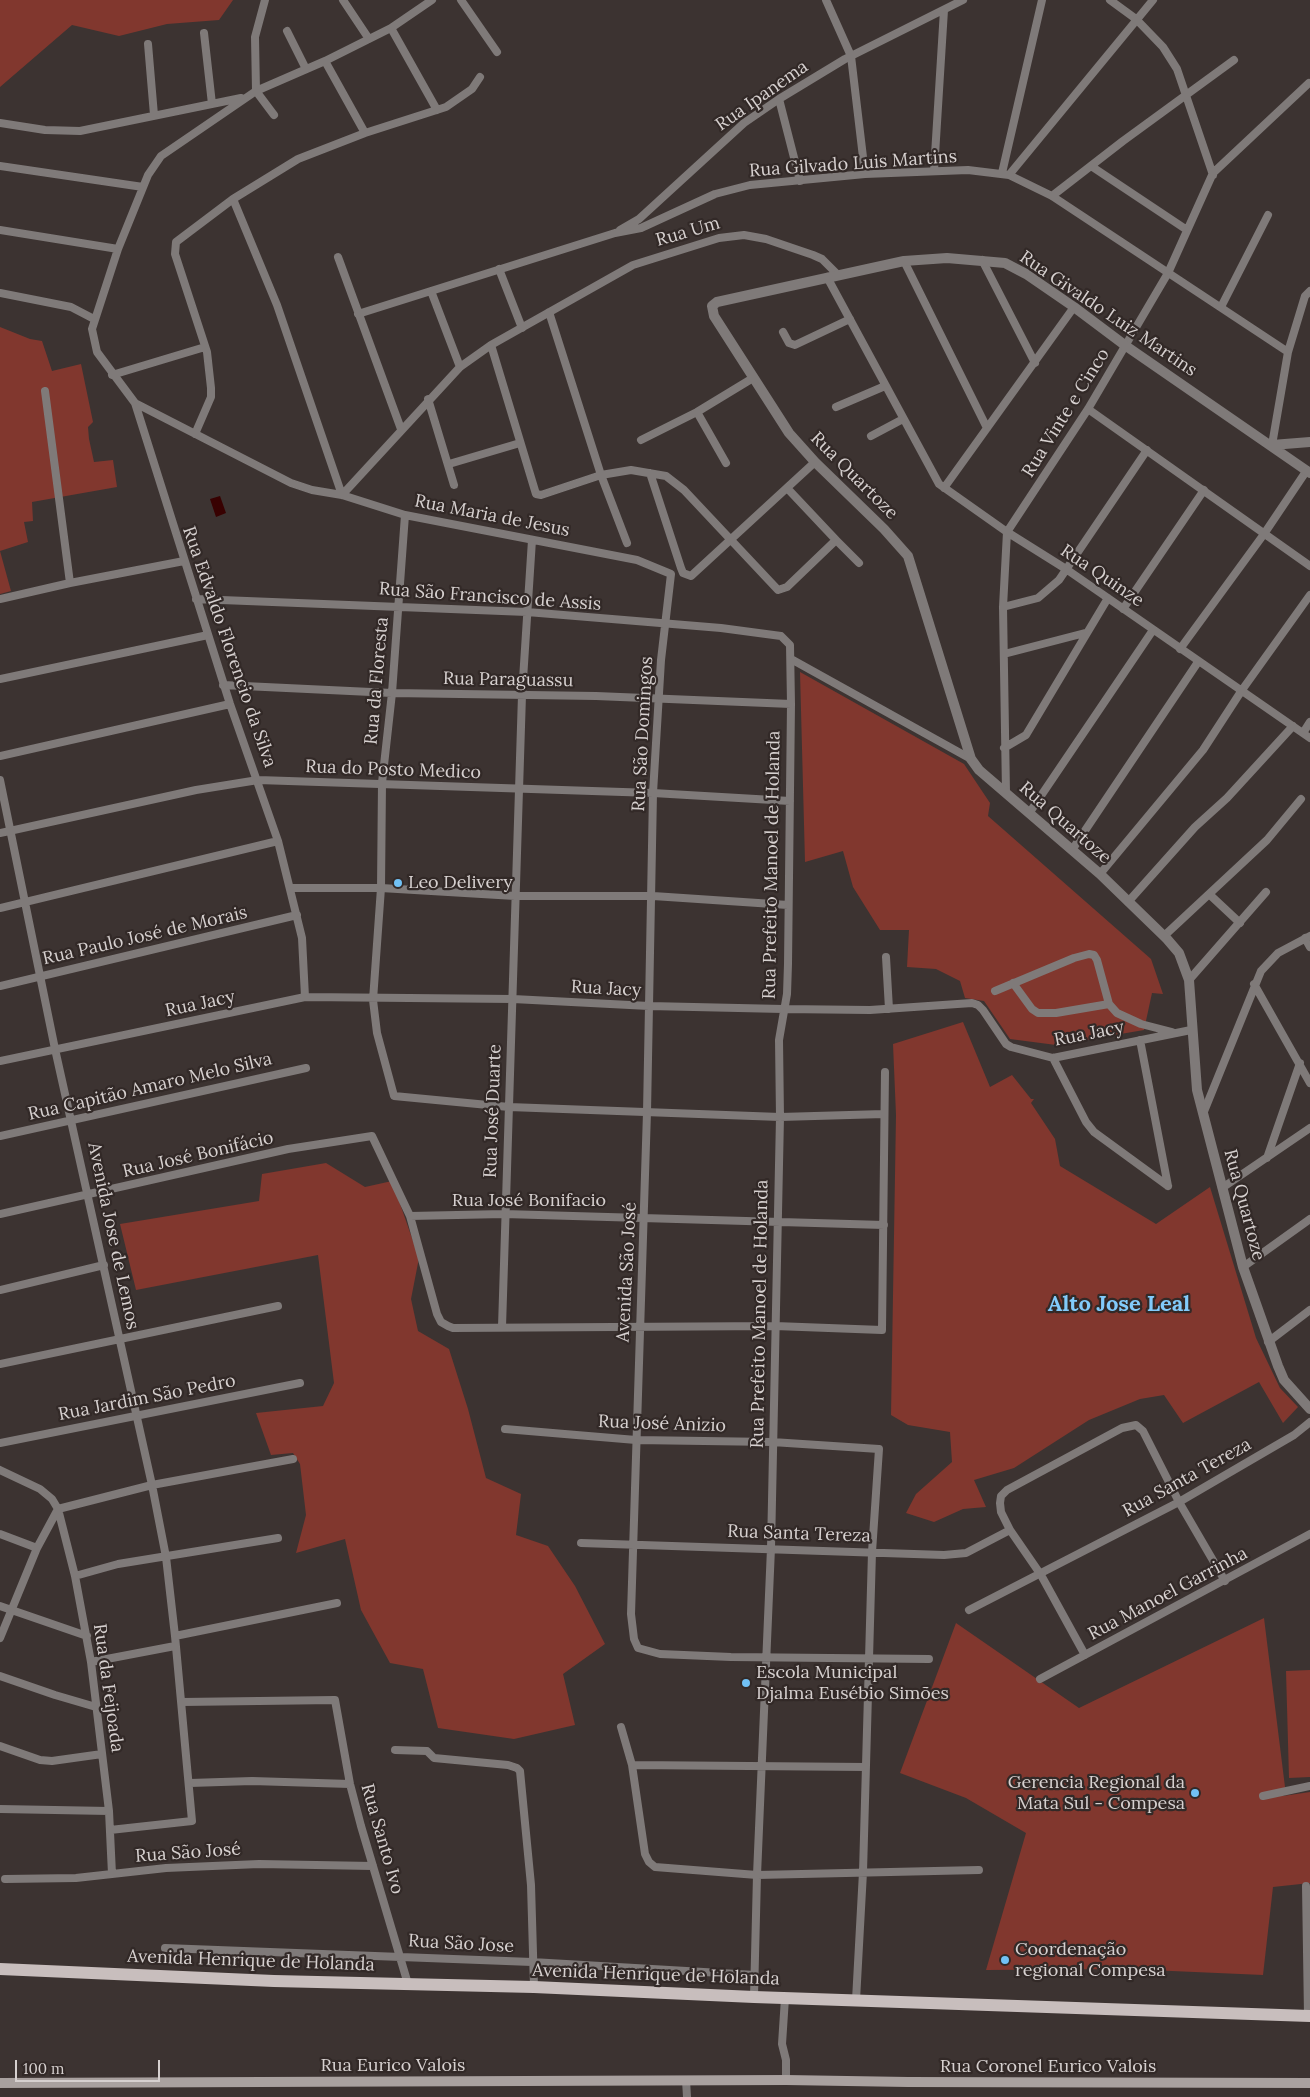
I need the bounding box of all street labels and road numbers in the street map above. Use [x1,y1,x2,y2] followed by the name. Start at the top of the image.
[712,56,812,136] street label: Rua Ipanema
[748,146,958,182] street label: Rua Gilvado Luis Martins
[653,213,723,251] street label: Rua Um
[1015,247,1201,381] street label: Rua Givaldo Luiz Martins
[1018,345,1114,481] street label: Rua Vinte e Cinco
[806,428,902,524] street label: Rua Quartoze
[413,490,571,542] street label: Rua Maria de Jesus
[178,524,280,770] street label: Rua Edvaldo Florencio da Silva
[1056,540,1148,612] street label: Rua Quinze
[378,578,602,616] street label: Rua São Francisco de Assis
[361,616,393,746] street label: Rua da Floresta
[628,656,658,812] street label: Rua São Domingos
[443,668,573,692] street label: Rua Paraguassu
[759,730,785,1000] street label: Rua Prefeito Manoel de Holanda
[305,756,481,784] street label: Rua do Posto Medico
[1015,777,1115,869] street label: Rua Quartoze
[41,902,249,970] street label: Rua Paulo José de Morais
[570,976,642,1002] street label: Rua Jacy
[163,986,237,1022] street label: Rua Jacy
[1052,1017,1126,1051] street label: Rua Jacy
[480,1044,506,1178] street label: Rua José Duarte
[26,1048,274,1126] street label: Rua Capitão Amaro Melo Silva
[120,1127,276,1183] street label: Rua José Bonifácio
[83,1140,143,1332] street label: Avenida Jose de Lemos
[1219,1147,1269,1263] street label: Rua Quartoze
[747,1179,773,1449] street label: Rua Prefeito Manoel de Holanda
[452,1190,606,1212] street label: Rua José Bonifacio
[613,1201,641,1343] street label: Avenida São José
[56,1370,238,1426] street label: Rua Jardim São Pedro
[598,1411,726,1437] street label: Rua José Anizio
[1119,1434,1255,1522] street label: Rua Santa Tereza
[727,1521,871,1547] street label: Rua Santa Tereza
[1085,1543,1251,1645] street label: Rua Manoel Garrinha
[88,1622,128,1754] street label: Rua da Feijoada
[356,1781,408,1897] street label: Rua Santo Ivo
[134,1839,242,1867] street label: Rua São José
[407,1930,515,1958] street label: Rua São Jose
[127,1946,375,1976] street label: Avenida Henrique de Holanda
[532,1960,780,1990] street label: Avenida Henrique de Holanda
[321,2055,465,2077] street label: Rua Eurico Valois
[940,2056,1156,2078] street label: Rua Coronel Eurico Valois

